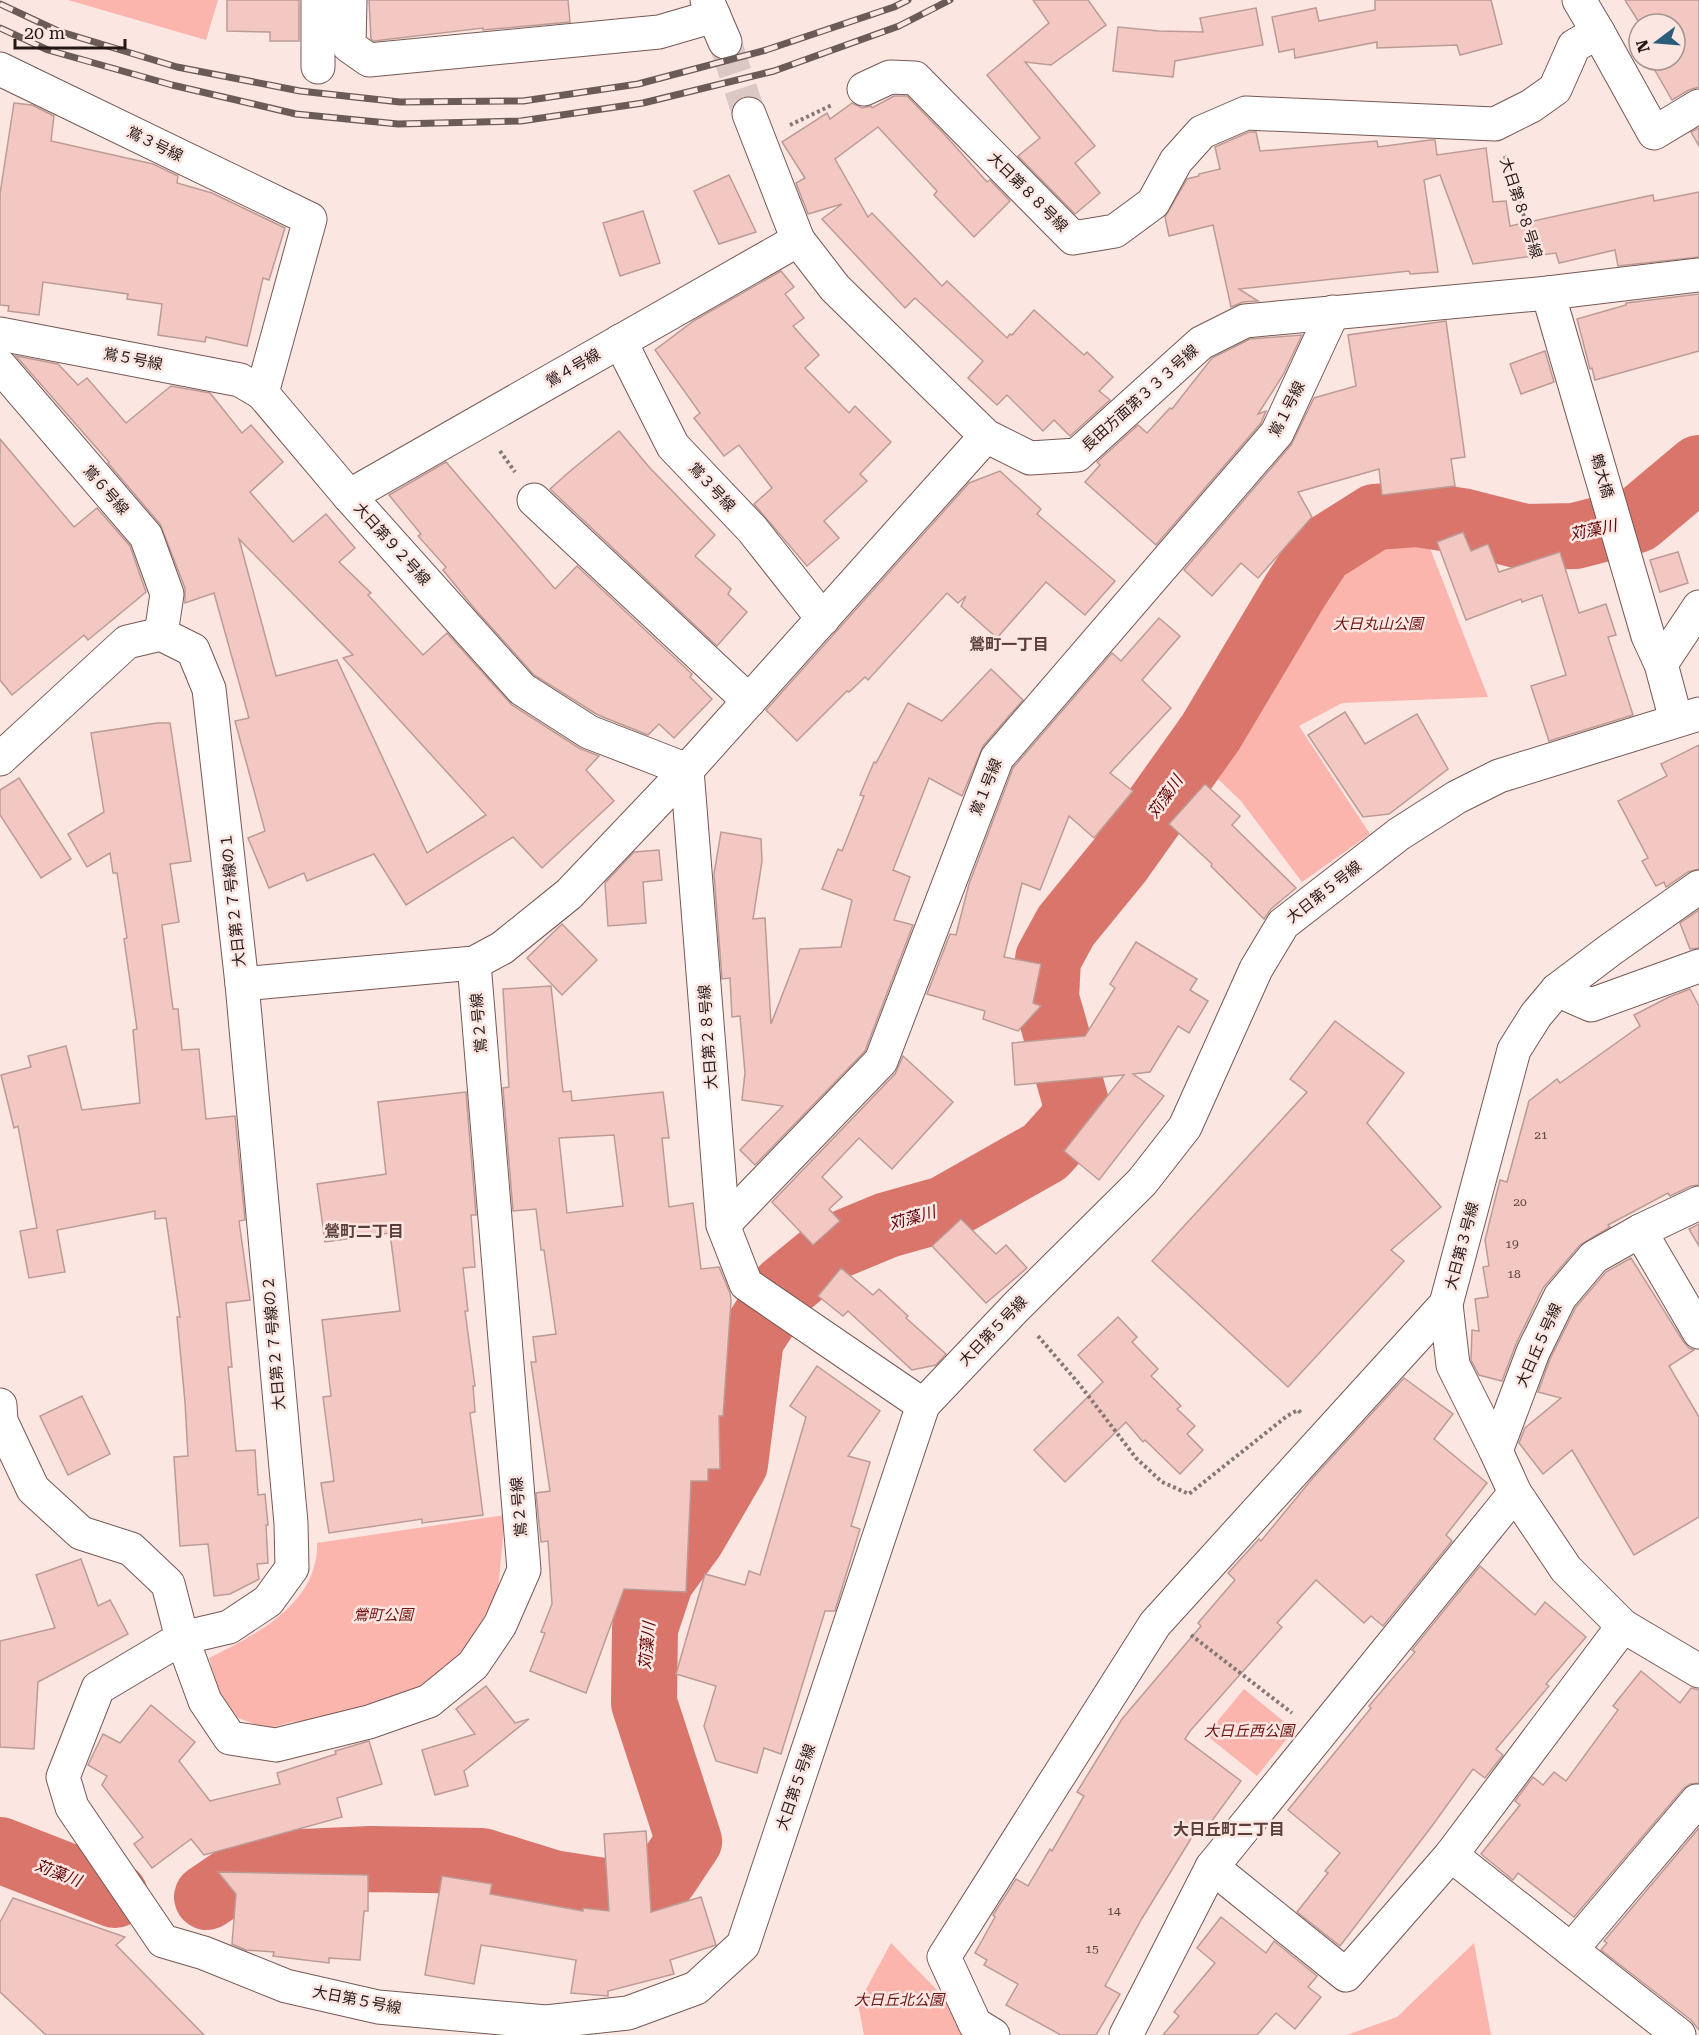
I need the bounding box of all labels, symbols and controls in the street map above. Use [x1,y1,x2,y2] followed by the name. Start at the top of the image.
[15,12,124,50] scale bar
[1627,12,1687,72] north arrow
[24,22,65,43] text: 20 m
[1632,37,1654,55] text: N
[124,123,186,165] street label: 鴬３号線
[985,149,1071,235] street label: 大日第８８号線
[1496,155,1546,261] street label: 大日第８８号線
[1078,341,1202,455] street label: 長田方面第３３３号線
[102,344,164,374] street label: 鴬５号線
[543,345,603,391] street label: 鶯４号線
[1265,378,1309,440] street label: 鴬１号線
[1587,452,1617,500] street label: 鵯大橋
[685,459,739,515] street label: 鴬３号線
[80,461,132,519] street label: 鴬６号線
[350,499,434,589] street label: 大日第９２号線
[1568,515,1620,544] water label: 苅藻川
[1333,615,1425,633] park label: 大日丸山公園
[969,635,1049,654] district label: 鶯町一丁目
[966,756,1006,818] street label: 鴬１号線
[1143,770,1188,822] water label: 苅藻川
[217,832,249,968] street label: 大日第２７号線の１
[1283,857,1365,927] street label: 大日第５号線
[695,984,721,1090] street label: 大日第２８号線
[467,992,491,1054] street label: 鴬２号線
[1534,1128,1548,1142] house number: 21
[1513,1195,1527,1209] house number: 20
[1442,1200,1482,1292] street label: 大日第３号線
[886,1202,940,1234] water label: 苅藻川
[324,1222,404,1241] district label: 鶯町二丁目
[1505,1237,1519,1251] house number: 19
[1507,1267,1521,1281] house number: 18
[259,1275,289,1411] street label: 大日第２７号線の２
[955,1292,1031,1370] street label: 大日第５号線
[1512,1300,1566,1390] street label: 大日丘５号線
[507,1476,531,1538] street label: 鴬２号線
[353,1606,415,1624] park label: 鶯町公園
[635,1619,659,1671] water label: 苅藻川
[1204,1722,1296,1740] park label: 大日丘西公園
[773,1742,819,1832] street label: 大日第５号線
[1173,1820,1285,1839] district label: 大日丘町二丁目
[32,1856,86,1891] water label: 苅藻川
[1107,1904,1121,1918] house number: 14
[1085,1942,1099,1956] house number: 15
[311,1983,403,2017] street label: 大日第５号線
[854,1991,946,2009] park label: 大日丘北公園

